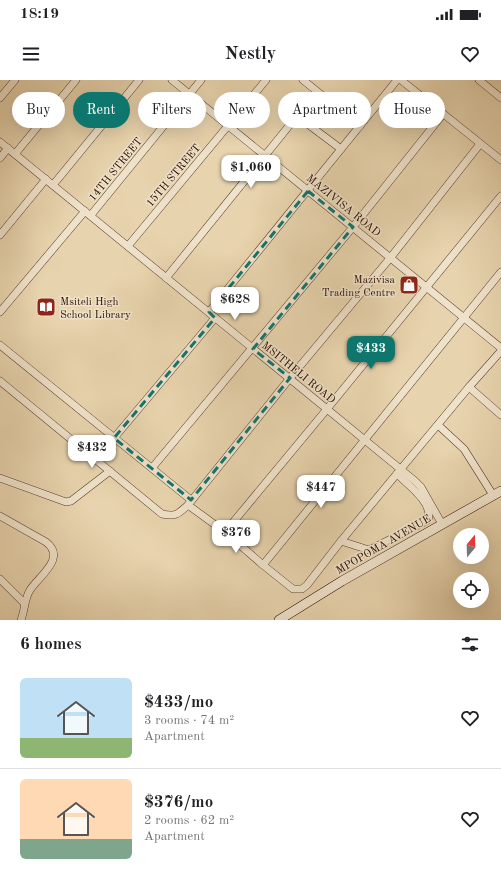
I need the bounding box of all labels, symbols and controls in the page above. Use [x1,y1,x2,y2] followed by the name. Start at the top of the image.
[20,7,59,22] text: 18:19
[20,43,42,65] icon: menu
[459,43,481,65] icon: heart
[225,45,276,63] text: Nestly
[12,92,65,128] chip: Buy
[73,92,130,128] chip: Rent
[138,92,206,128] chip: Filters
[214,92,270,128] chip: New
[278,92,371,128] chip: Apartment
[379,92,445,128] chip: House
[87,136,145,204] street label: 14TH STREET
[145,142,204,209] street label: 15TH STREET
[218,155,284,189] pin: $1,060
[230,161,272,174] text: $1,060
[304,173,383,240] street label: MAZIVISA ROAD
[398,274,420,296] shop icon: Mazivisa Trading Centre
[322,275,396,299] place label: Mazivisa Trading Centre
[211,287,259,321] pin: $628
[220,293,250,306] text: $628
[35,296,57,318] library icon: Msiteli High School Library
[60,297,131,321] place label: Msiteli High School Library
[347,336,395,370] pin: $433
[259,340,337,406] street label: MSITHELI ROAD
[356,342,386,355] text: $433
[68,435,116,469] pin: $432
[77,441,107,454] text: $432
[297,475,345,509] pin: $447
[306,481,336,494] text: $447
[334,514,433,577] street label: MPOPOMA AVENUE
[212,520,260,554] pin: $376
[221,526,251,539] text: $376
[453,528,489,564] north arrow
[453,528,489,608] map controls
[453,572,489,608] button: locate
[459,633,481,655] icon: filters
[20,636,82,653] text: 6 homes
[52,694,100,742] icon: home
[144,694,213,711] text: $433/mo
[459,707,481,729] icon: heart
[144,714,234,727] text: 3 rooms · 74 m²
[144,730,205,743] text: Apartment
[144,794,213,811] text: $376/mo
[52,795,100,843] icon: home
[459,808,481,830] icon: heart
[144,814,234,827] text: 2 rooms · 62 m²
[144,830,205,843] text: Apartment

